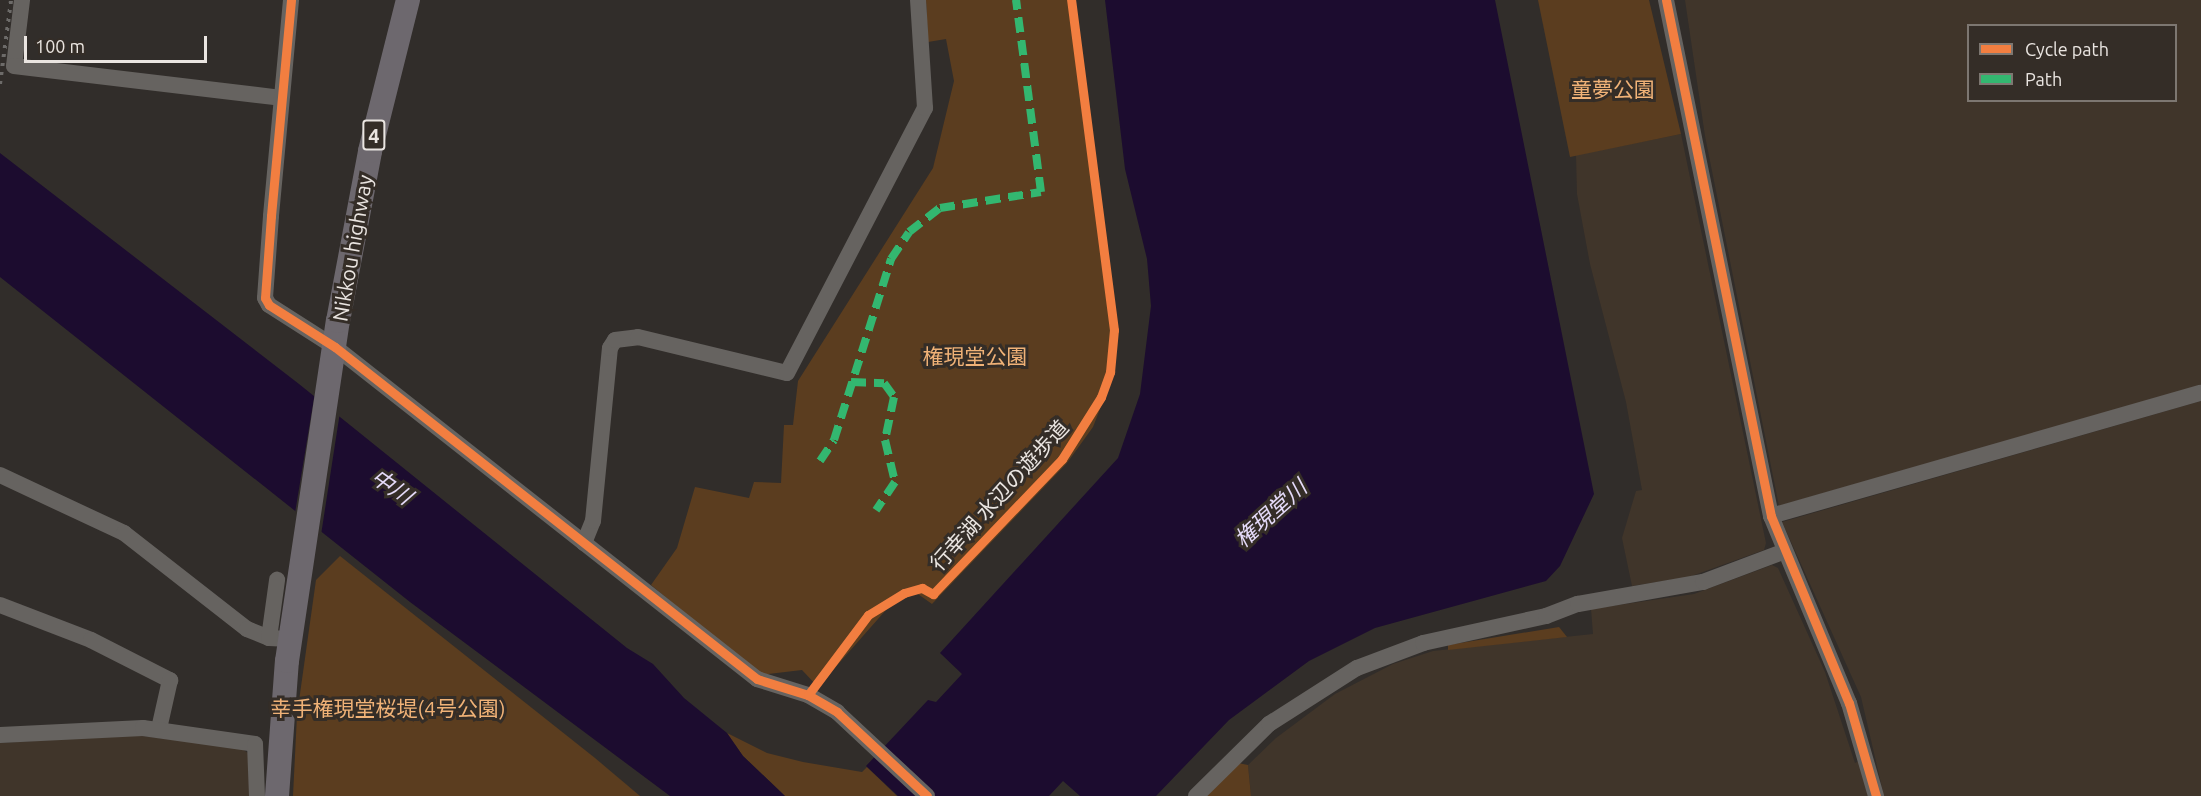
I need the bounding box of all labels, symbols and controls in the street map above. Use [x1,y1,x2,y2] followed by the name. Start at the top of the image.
[27,24,210,62] scale bar
[1967,24,2177,102] legend
[35,36,85,56] text: 100 m
[2025,39,2109,59] text: Cycle path
[2025,69,2062,89] text: Path
[1571,76,1655,102] park label: 童夢公園
[362,118,386,152] road number: 4
[327,173,377,323] street label: Nikkou highway
[923,343,1027,369] park label: 権現堂公園
[925,415,1073,575] street label: 行幸湖 水辺の遊歩道
[366,463,418,509] water label: 中川
[1228,474,1312,552] water label: 権現堂川
[270,695,506,721] park label: 幸手権現堂桜堤(4号公園)

